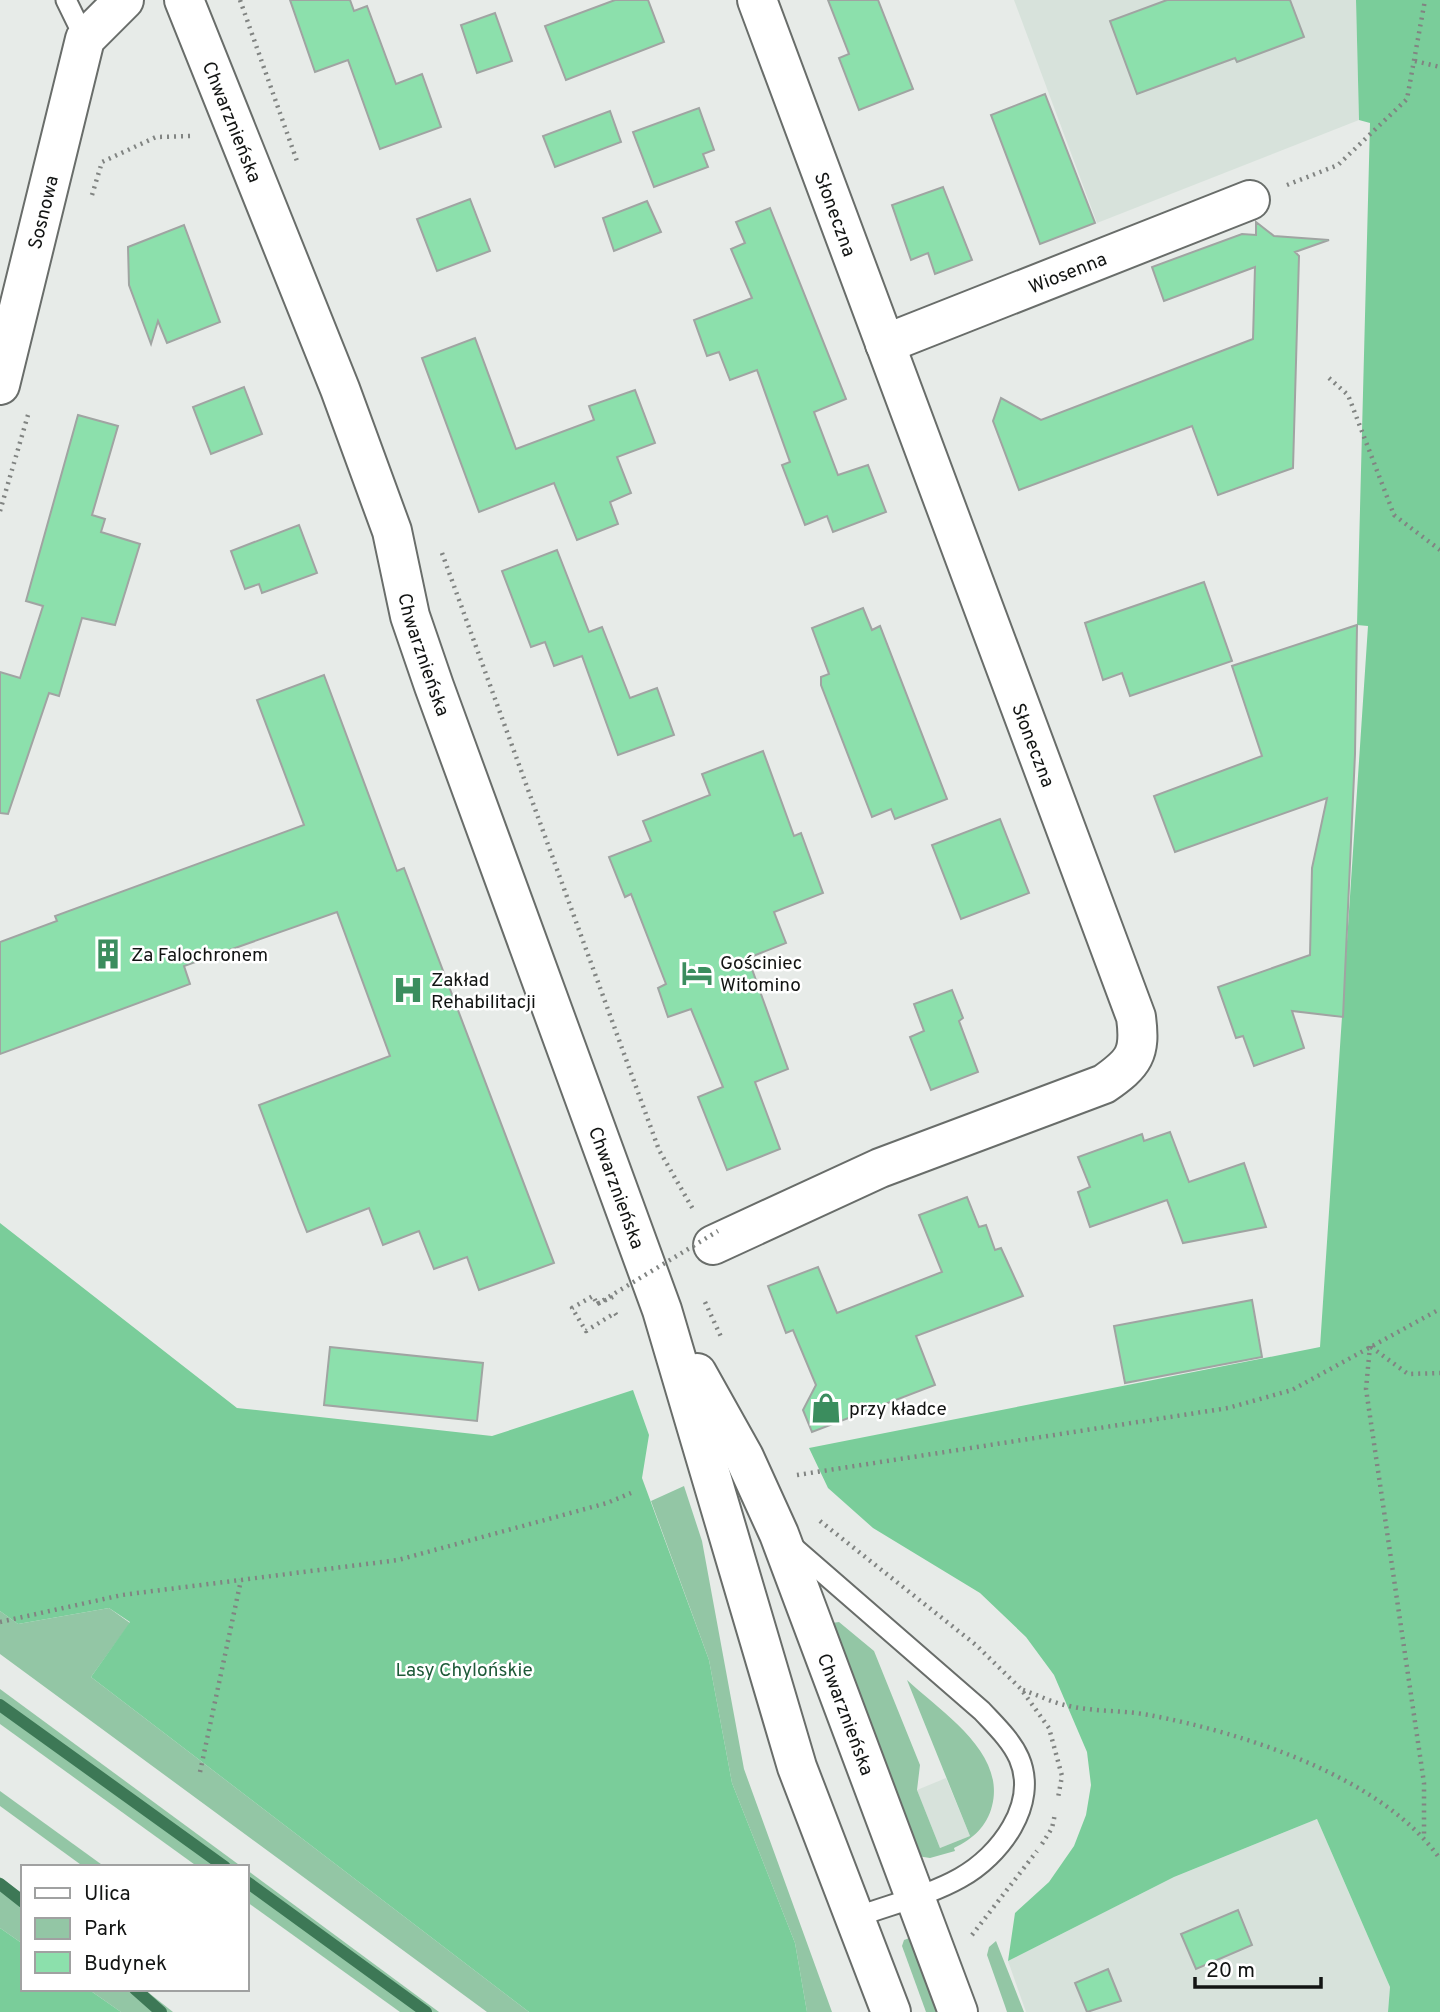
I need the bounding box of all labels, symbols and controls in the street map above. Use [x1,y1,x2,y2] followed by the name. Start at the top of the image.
[196,58,266,186] street label: Chwarznieńska
[808,169,860,260] street label: Słoneczna
[24,173,65,252] street label: Sosnowa
[1025,248,1111,300] street label: Wiosenna
[391,591,454,720] street label: Chwarznieńska
[1005,700,1059,791] street label: Słoneczna
[91,937,125,971] building icon: Za Falochronem
[131,944,268,968] place label: Za Falochronem
[720,952,802,998] place label: Gościniec Witomino
[680,956,714,990] hotel icon: Gościniec Witomino
[431,969,536,1015] place label: Zakład Rehabilitacji
[391,973,425,1007] hospital icon: Zakład Rehabilitacji
[582,1124,649,1252] street label: Chwarznieńska
[809,1391,843,1425] shop icon: przy kładce
[849,1398,947,1422] place label: przy kładce
[811,1650,878,1779] street label: Chwarznieńska
[395,1659,533,1683] park label: Lasy Chylońskie
[21,1865,248,1991] legend
[84,1881,131,1908] text: Ulica
[84,1916,127,1943] text: Park
[1195,1946,1321,1990] scale bar
[84,1951,167,1978] text: Budynek
[1206,1958,1255,1985] text: 20 m

